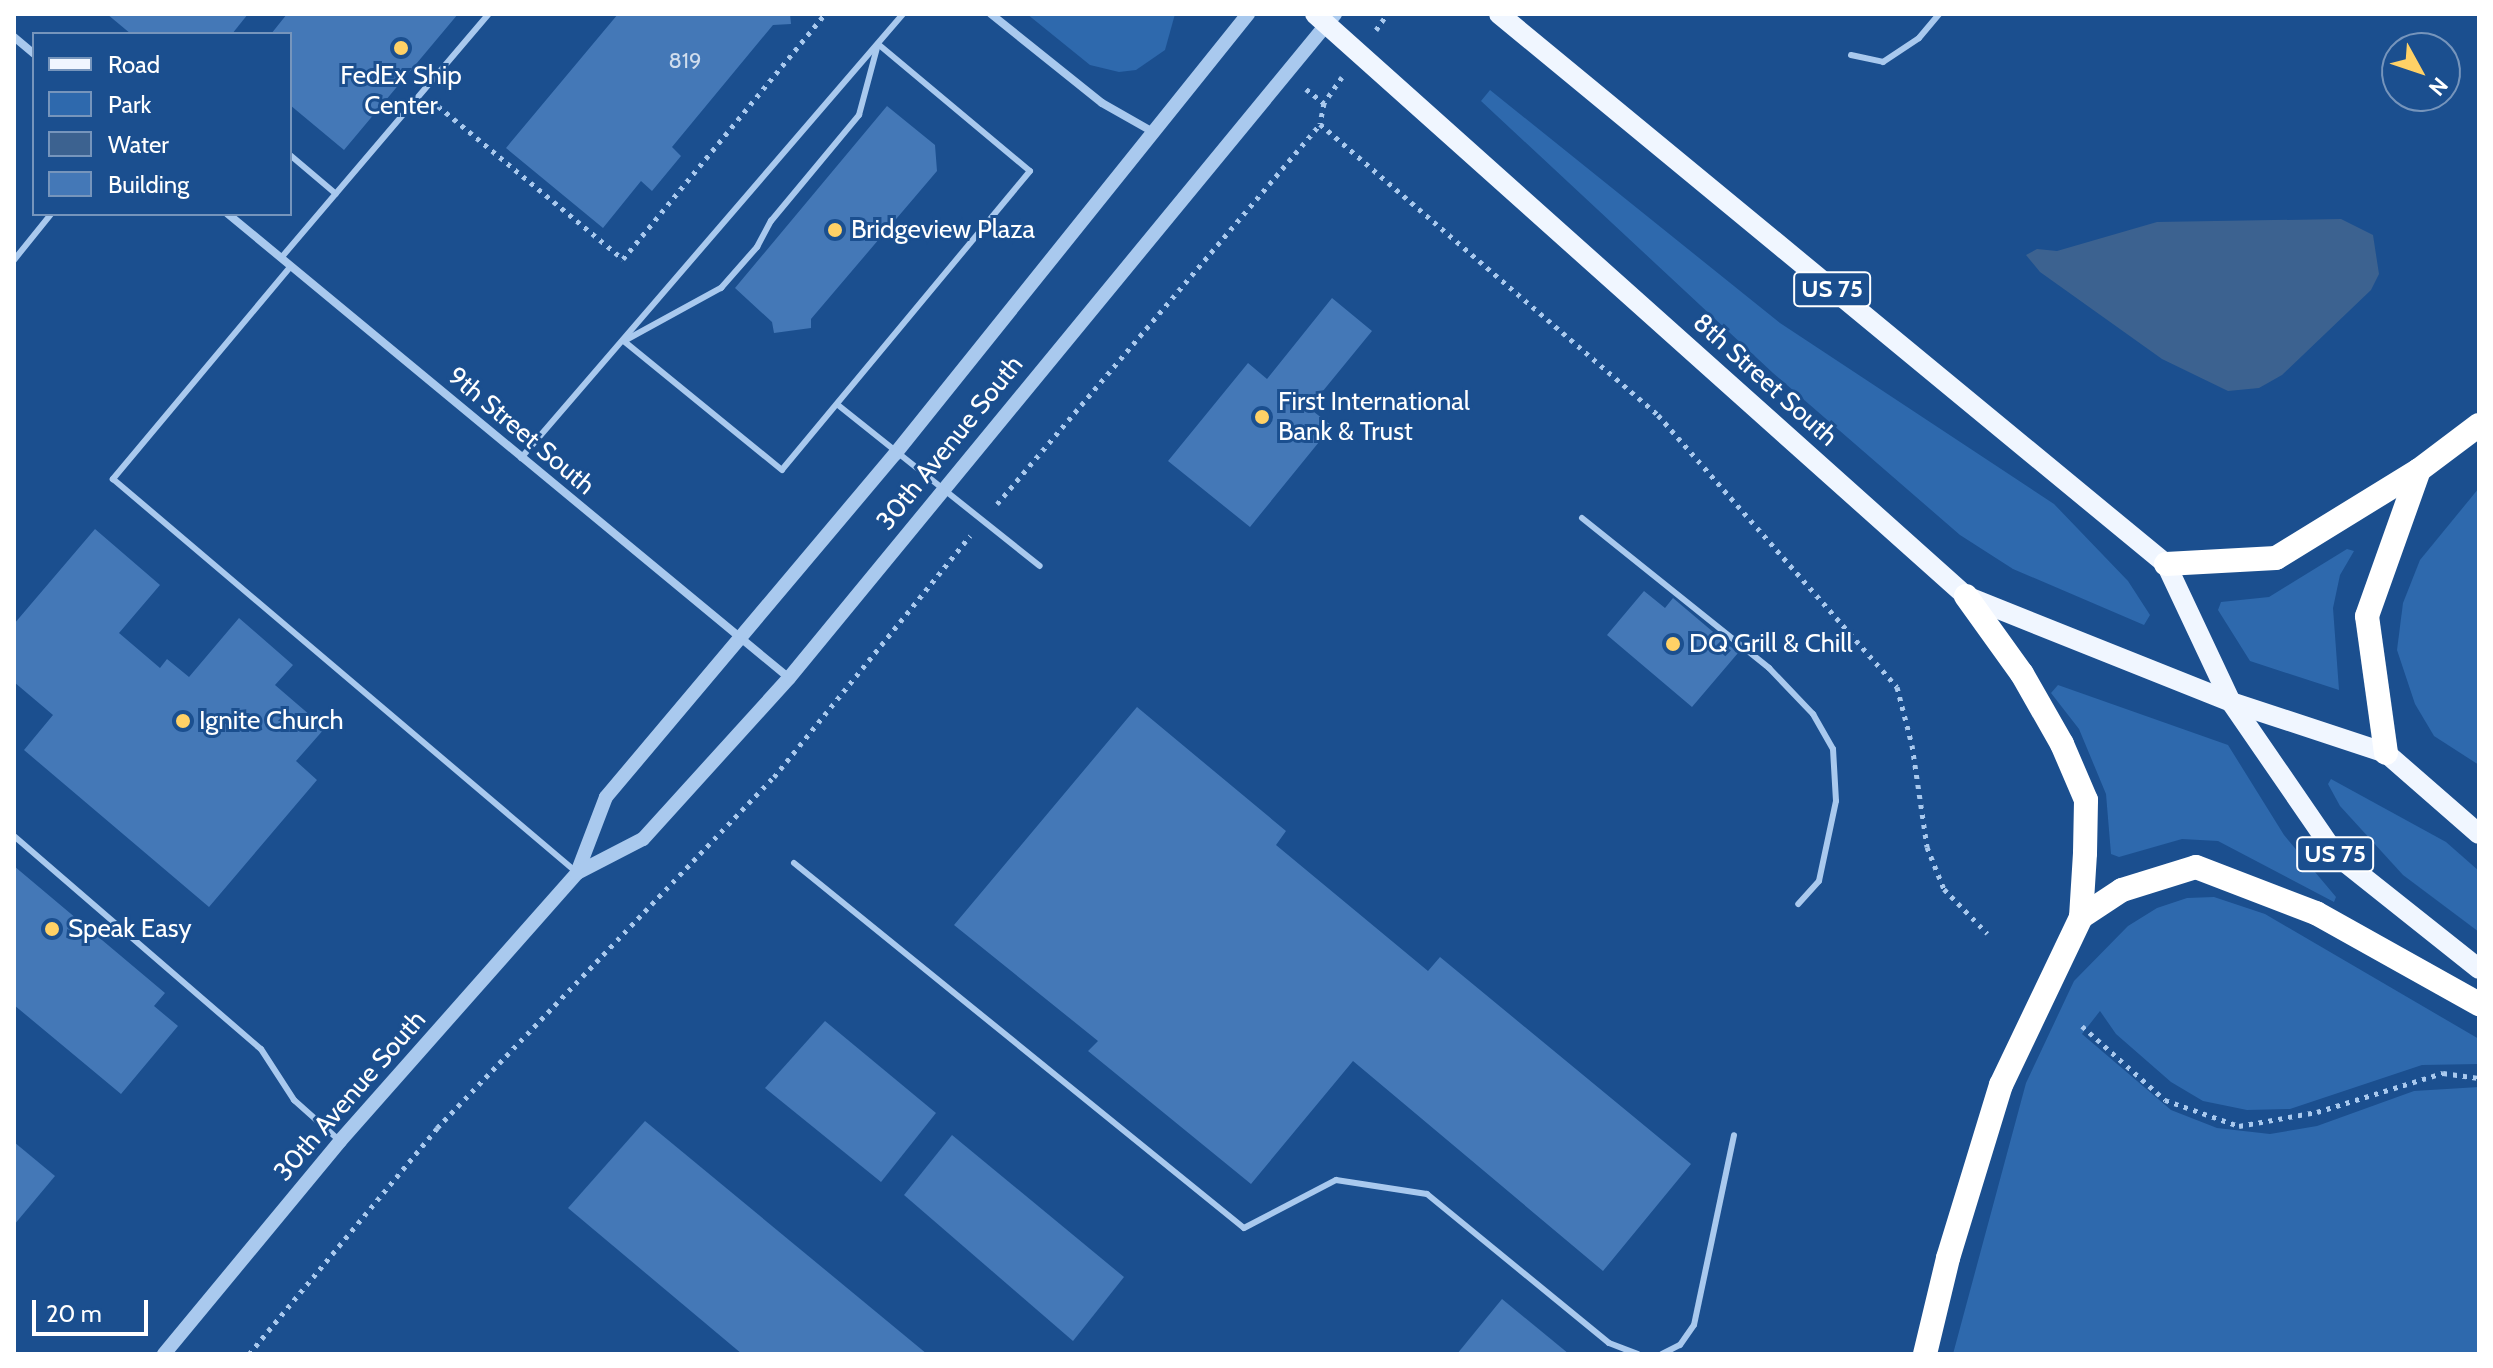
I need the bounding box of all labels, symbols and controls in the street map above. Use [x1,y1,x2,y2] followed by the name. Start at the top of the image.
[32,32,292,216] legend
[2381,32,2461,112] north arrow
[392,39,410,57] marker: FedEx Ship Center
[669,48,701,74] house number: 819
[108,50,160,79] text: Road
[340,60,462,122] place label: FedEx Ship Center
[2423,72,2454,101] text: N
[108,90,151,119] text: Park
[108,130,169,159] text: Water
[108,170,189,199] text: Building
[851,214,1035,246] place label: Bridgeview Plaza
[826,221,844,239] marker: Bridgeview Plaza
[1792,269,1872,309] road number: US 75
[1687,307,1843,453] street label: 8th Street South
[870,350,1030,536] street label: 30th Avenue South
[441,361,601,501] street label: 9th Street South
[1278,386,1470,448] place label: First International Bank & Trust
[1253,408,1271,426] marker: First International Bank & Trust
[1689,628,1853,660] place label: DQ Grill & Chill
[1664,635,1682,653] marker: DQ Grill & Chill
[199,705,344,737] place label: Ignite Church
[174,712,192,730] marker: Ignite Church
[2295,834,2375,874] road number: US 75
[68,913,192,945] place label: Speak Easy
[43,920,61,938] marker: Speak Easy
[268,1005,432,1187] street label: 30th Avenue South
[36,1284,152,1334] scale bar
[46,1299,102,1328] text: 20 m

